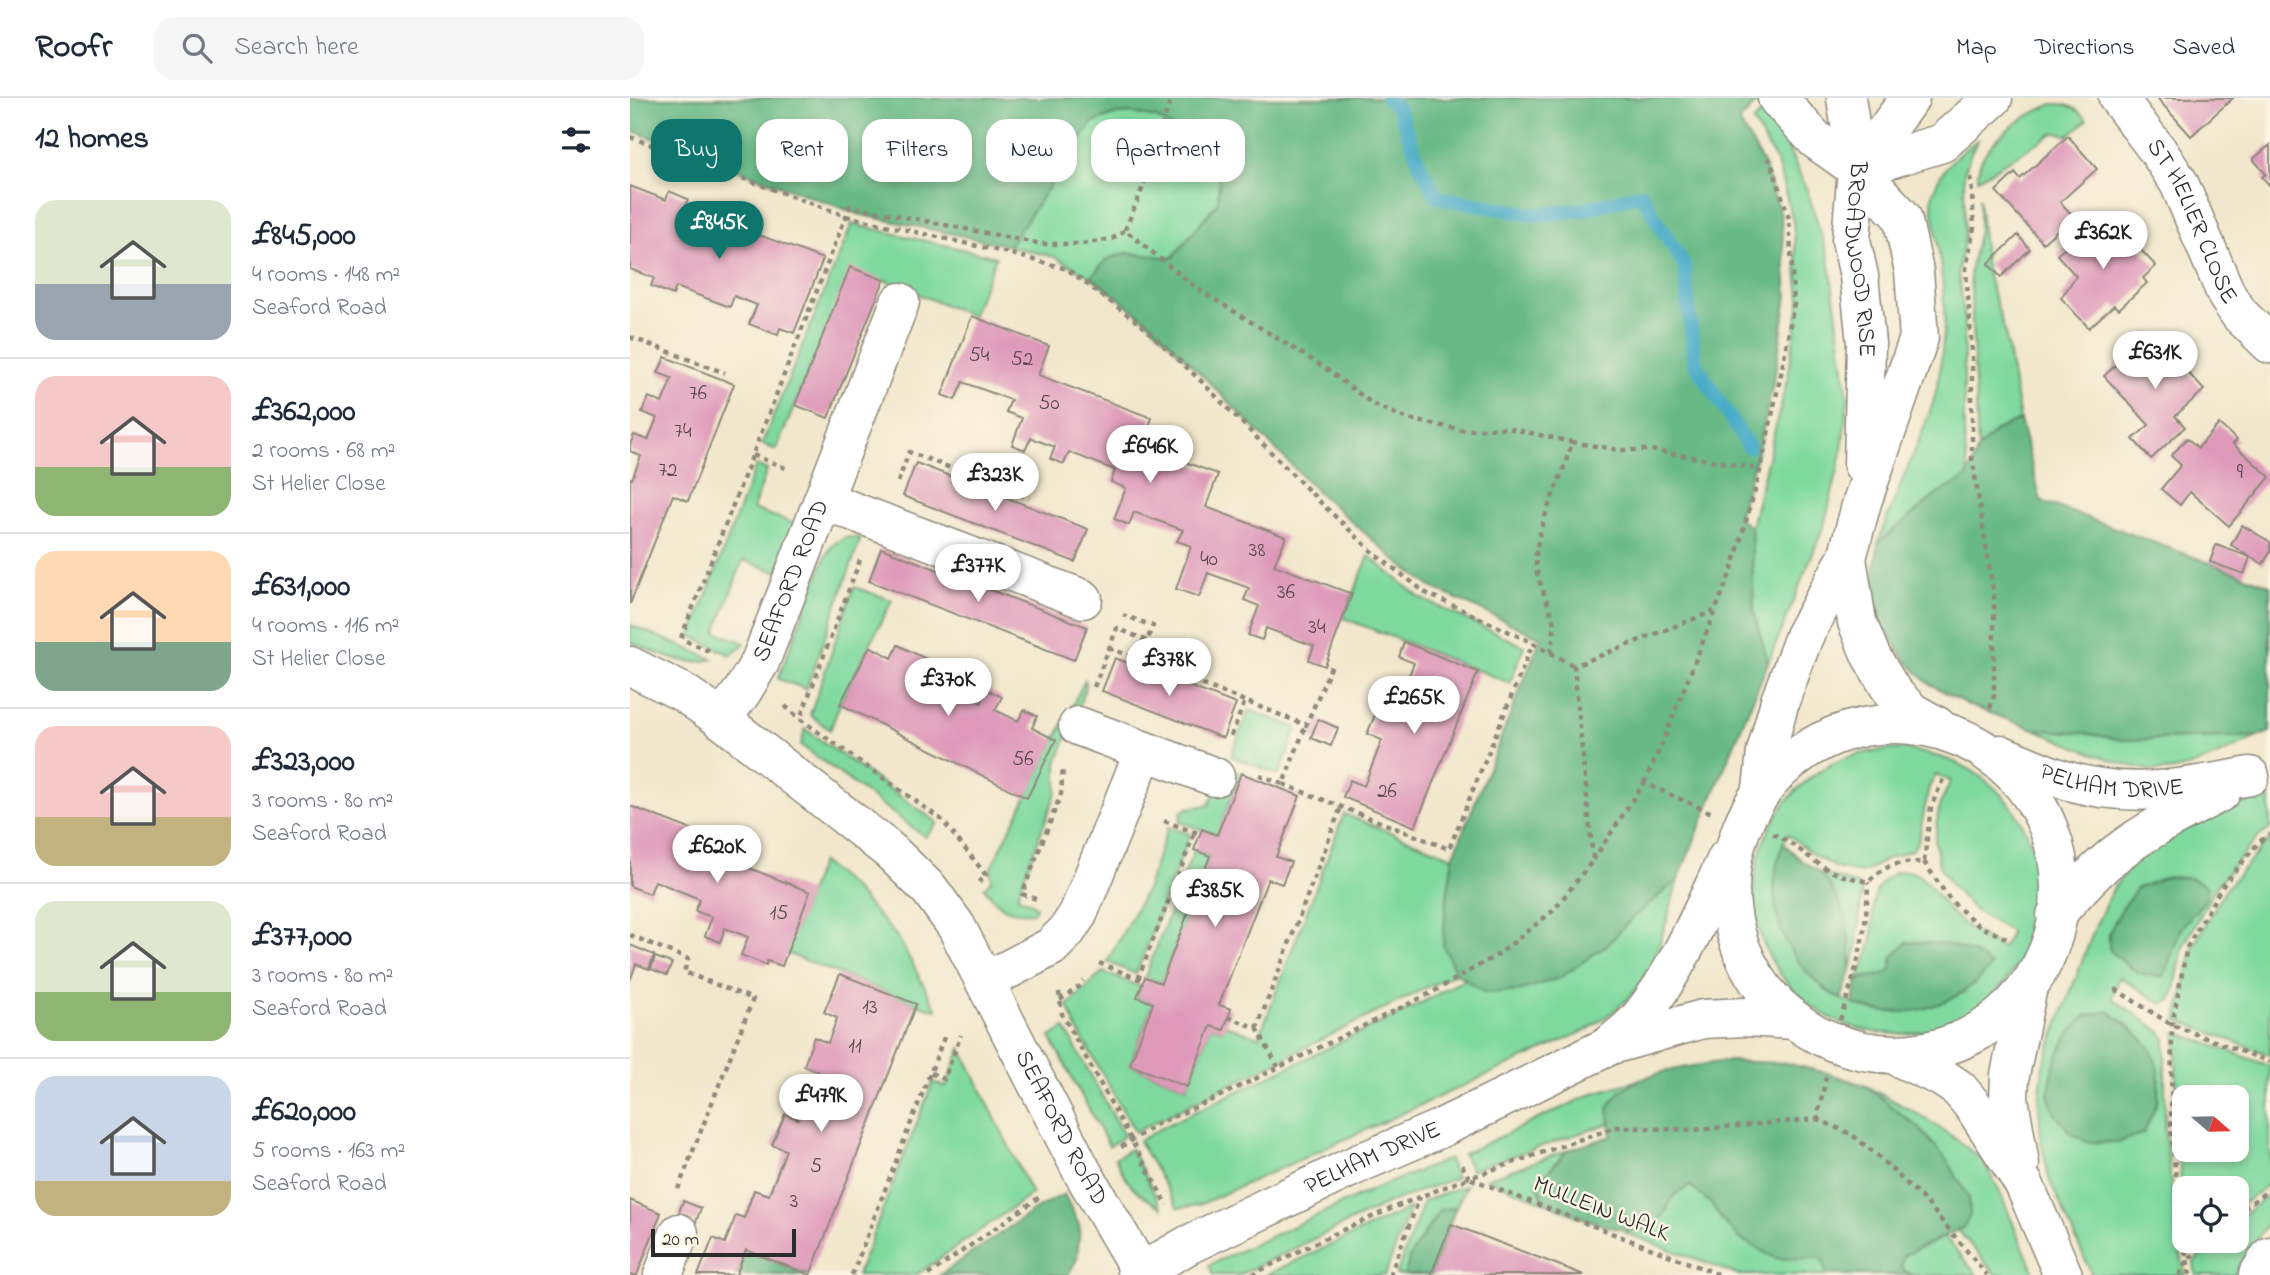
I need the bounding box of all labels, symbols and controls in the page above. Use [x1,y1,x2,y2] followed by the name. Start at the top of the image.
[154,17,644,80] search box
[35,24,112,72] text: Roofr
[178,29,216,67] icon: search
[234,29,359,67] text: Search here
[1956,31,1997,66] text: Map
[2035,31,2134,66] text: Directions
[2172,31,2235,66] text: Saved
[35,118,149,162] text: 12 homes
[651,119,742,182] chip: Buy
[756,119,848,182] chip: Rent
[862,119,972,182] chip: Filters
[986,119,1077,182] chip: New
[1091,119,1245,182] chip: Apartment
[557,121,595,159] icon: filters
[2137,131,2246,312] street label: ST HELIER CLOSE
[1834,159,1884,358] street label: BROADWOOD RISE
[670,202,768,261] pin: £845K
[691,207,747,240] text: £845K
[2054,212,2152,271] pin: £362K
[252,215,356,259] text: £845,000
[2075,217,2131,250] text: £362K
[91,228,175,312] icon: home
[252,259,400,292] text: 4 rooms · 148 m²
[252,292,387,325] text: Seaford Road
[2106,331,2204,391] pin: £631K
[2129,337,2181,370] text: £631K
[969,341,990,371] house number: 54
[1011,345,1033,375] house number: 52
[689,379,707,409] house number: 76
[1038,389,1060,419] house number: 50
[252,391,355,435] text: £362,000
[91,404,175,488] icon: home
[674,417,692,447] house number: 74
[1101,426,1199,485] pin: £646K
[1122,431,1178,464] text: £646K
[252,435,395,468] text: 2 rooms · 68 m²
[946,454,1044,513] pin: £323K
[658,456,678,486] house number: 72
[2237,458,2244,488] house number: 9
[967,459,1023,492] text: £323K
[252,468,386,501] text: St Helier Close
[744,495,839,667] street label: SEAFORD ROAD
[1249,536,1265,566] house number: 38
[929,545,1027,604] pin: £377K
[1200,545,1218,575] house number: 40
[951,550,1005,583] text: £377K
[252,566,350,610] text: £631,000
[1277,578,1295,608] house number: 36
[91,579,175,663] icon: home
[252,610,399,643] text: 4 rooms · 116 m²
[1308,613,1326,643] house number: 34
[1120,638,1218,698] pin: £378K
[252,643,386,676] text: St Helier Close
[1142,644,1196,677] text: £378K
[899,658,997,718] pin: £370K
[921,664,975,697] text: £370K
[1365,676,1463,736] pin: £265K
[1384,682,1444,715] text: £265K
[252,741,355,785] text: £323,000
[1012,745,1034,775] house number: 56
[91,754,175,838] icon: home
[2034,755,2186,808] street label: PELHAM DRIVE
[1377,777,1397,807] house number: 26
[252,785,393,818] text: 3 rooms · 80 m²
[252,818,387,851] text: Seaford Road
[668,826,766,885] pin: £620K
[688,831,746,864] text: £620K
[1166,870,1264,929] pin: £385K
[1187,875,1243,908] text: £385K
[770,899,788,929] house number: 15
[252,916,352,960] text: £377,000
[91,929,175,1013] icon: home
[252,960,393,993] text: 3 rooms · 80 m²
[252,993,387,1026] text: Seaford Road
[862,993,878,1023] house number: 13
[848,1032,862,1062] house number: 11
[1005,1044,1116,1213] street label: SEAFORD ROAD
[772,1074,870,1134] pin: £479K
[795,1080,847,1113] text: £479K
[2172,1085,2249,1162] north arrow
[2172,1085,2249,1253] map controls
[252,1091,356,1135] text: £620,000
[91,1104,175,1188] icon: home
[1299,1113,1446,1204] street label: PELHAM DRIVE
[252,1135,405,1168] text: 5 rooms · 163 m²
[810,1152,822,1182] house number: 5
[252,1168,387,1201] text: Seaford Road
[1528,1168,1675,1252] street label: MULLEIN WALK
[2172,1176,2249,1253] button: locate
[790,1187,798,1217] house number: 3
[651,1226,796,1258] scale bar
[662,1227,699,1254] text: 20 m

